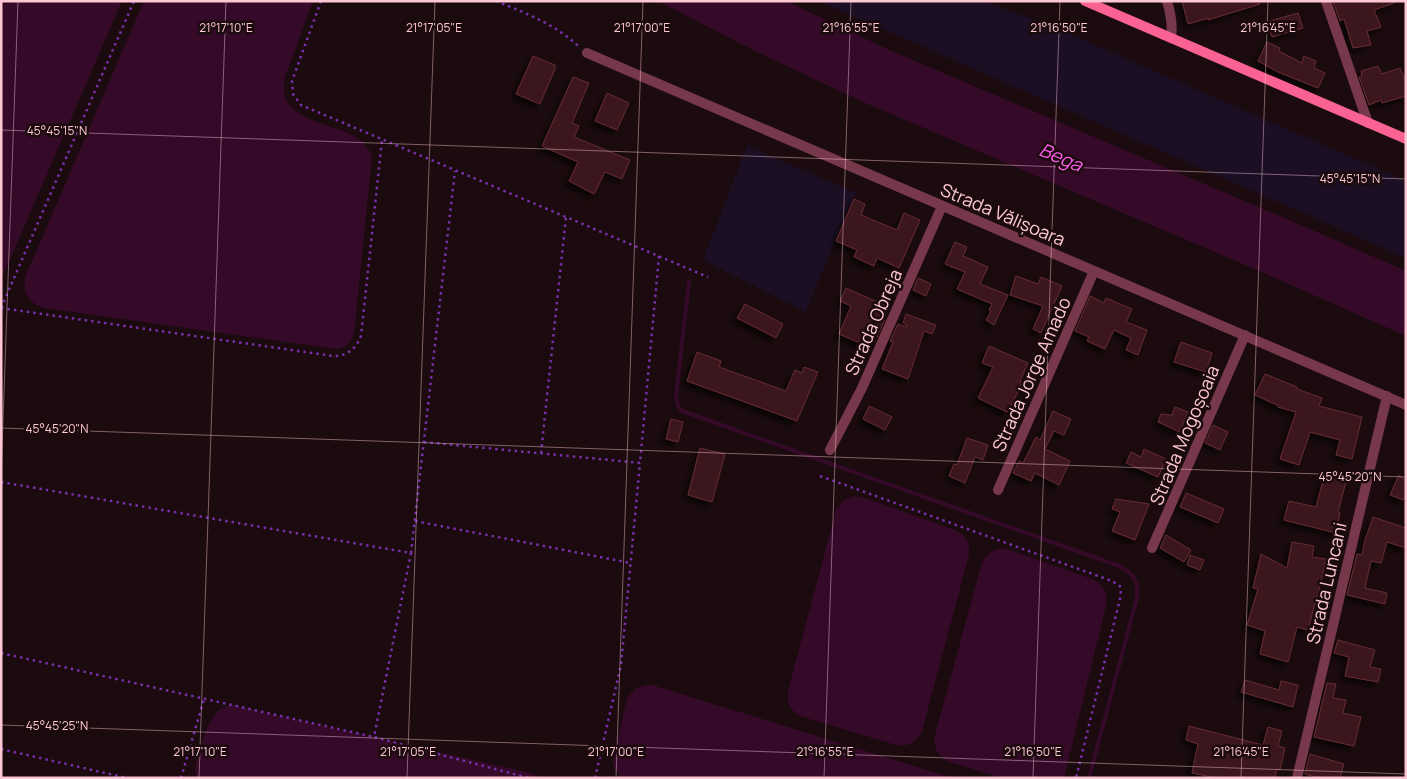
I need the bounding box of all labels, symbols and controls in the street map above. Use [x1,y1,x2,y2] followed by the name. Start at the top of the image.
[199,19,253,36] text: 21°17'10"E
[406,19,462,36] text: 21°17'05"E
[614,19,670,36] text: 21°17'00"E
[822,19,880,36] text: 21°16'55"E
[1030,19,1088,36] text: 21°16'50"E
[1240,19,1296,36] text: 21°16'45"E
[27,122,87,139] text: 45°45'15"N
[1035,136,1088,178] water label: Bega
[1320,170,1380,187] text: 45°45'15"N
[937,177,1069,251] street label: Strada Vălișoara
[839,265,907,379] street label: Strada Obreja
[986,293,1076,455] street label: Strada Jorge Amado
[1144,361,1224,509] street label: Strada Mogoșoaia
[25,420,89,437] text: 45°45'20"N
[1318,468,1382,485] text: 45°45'20"N
[1300,520,1352,646] street label: Strada Luncani
[26,717,88,734] text: 45°45'25"N
[173,743,227,760] text: 21°17'10"E
[380,743,436,760] text: 21°17'05"E
[588,743,644,760] text: 21°17'00"E
[796,743,854,760] text: 21°16'55"E
[1004,743,1062,760] text: 21°16'50"E
[1213,743,1269,760] text: 21°16'45"E

